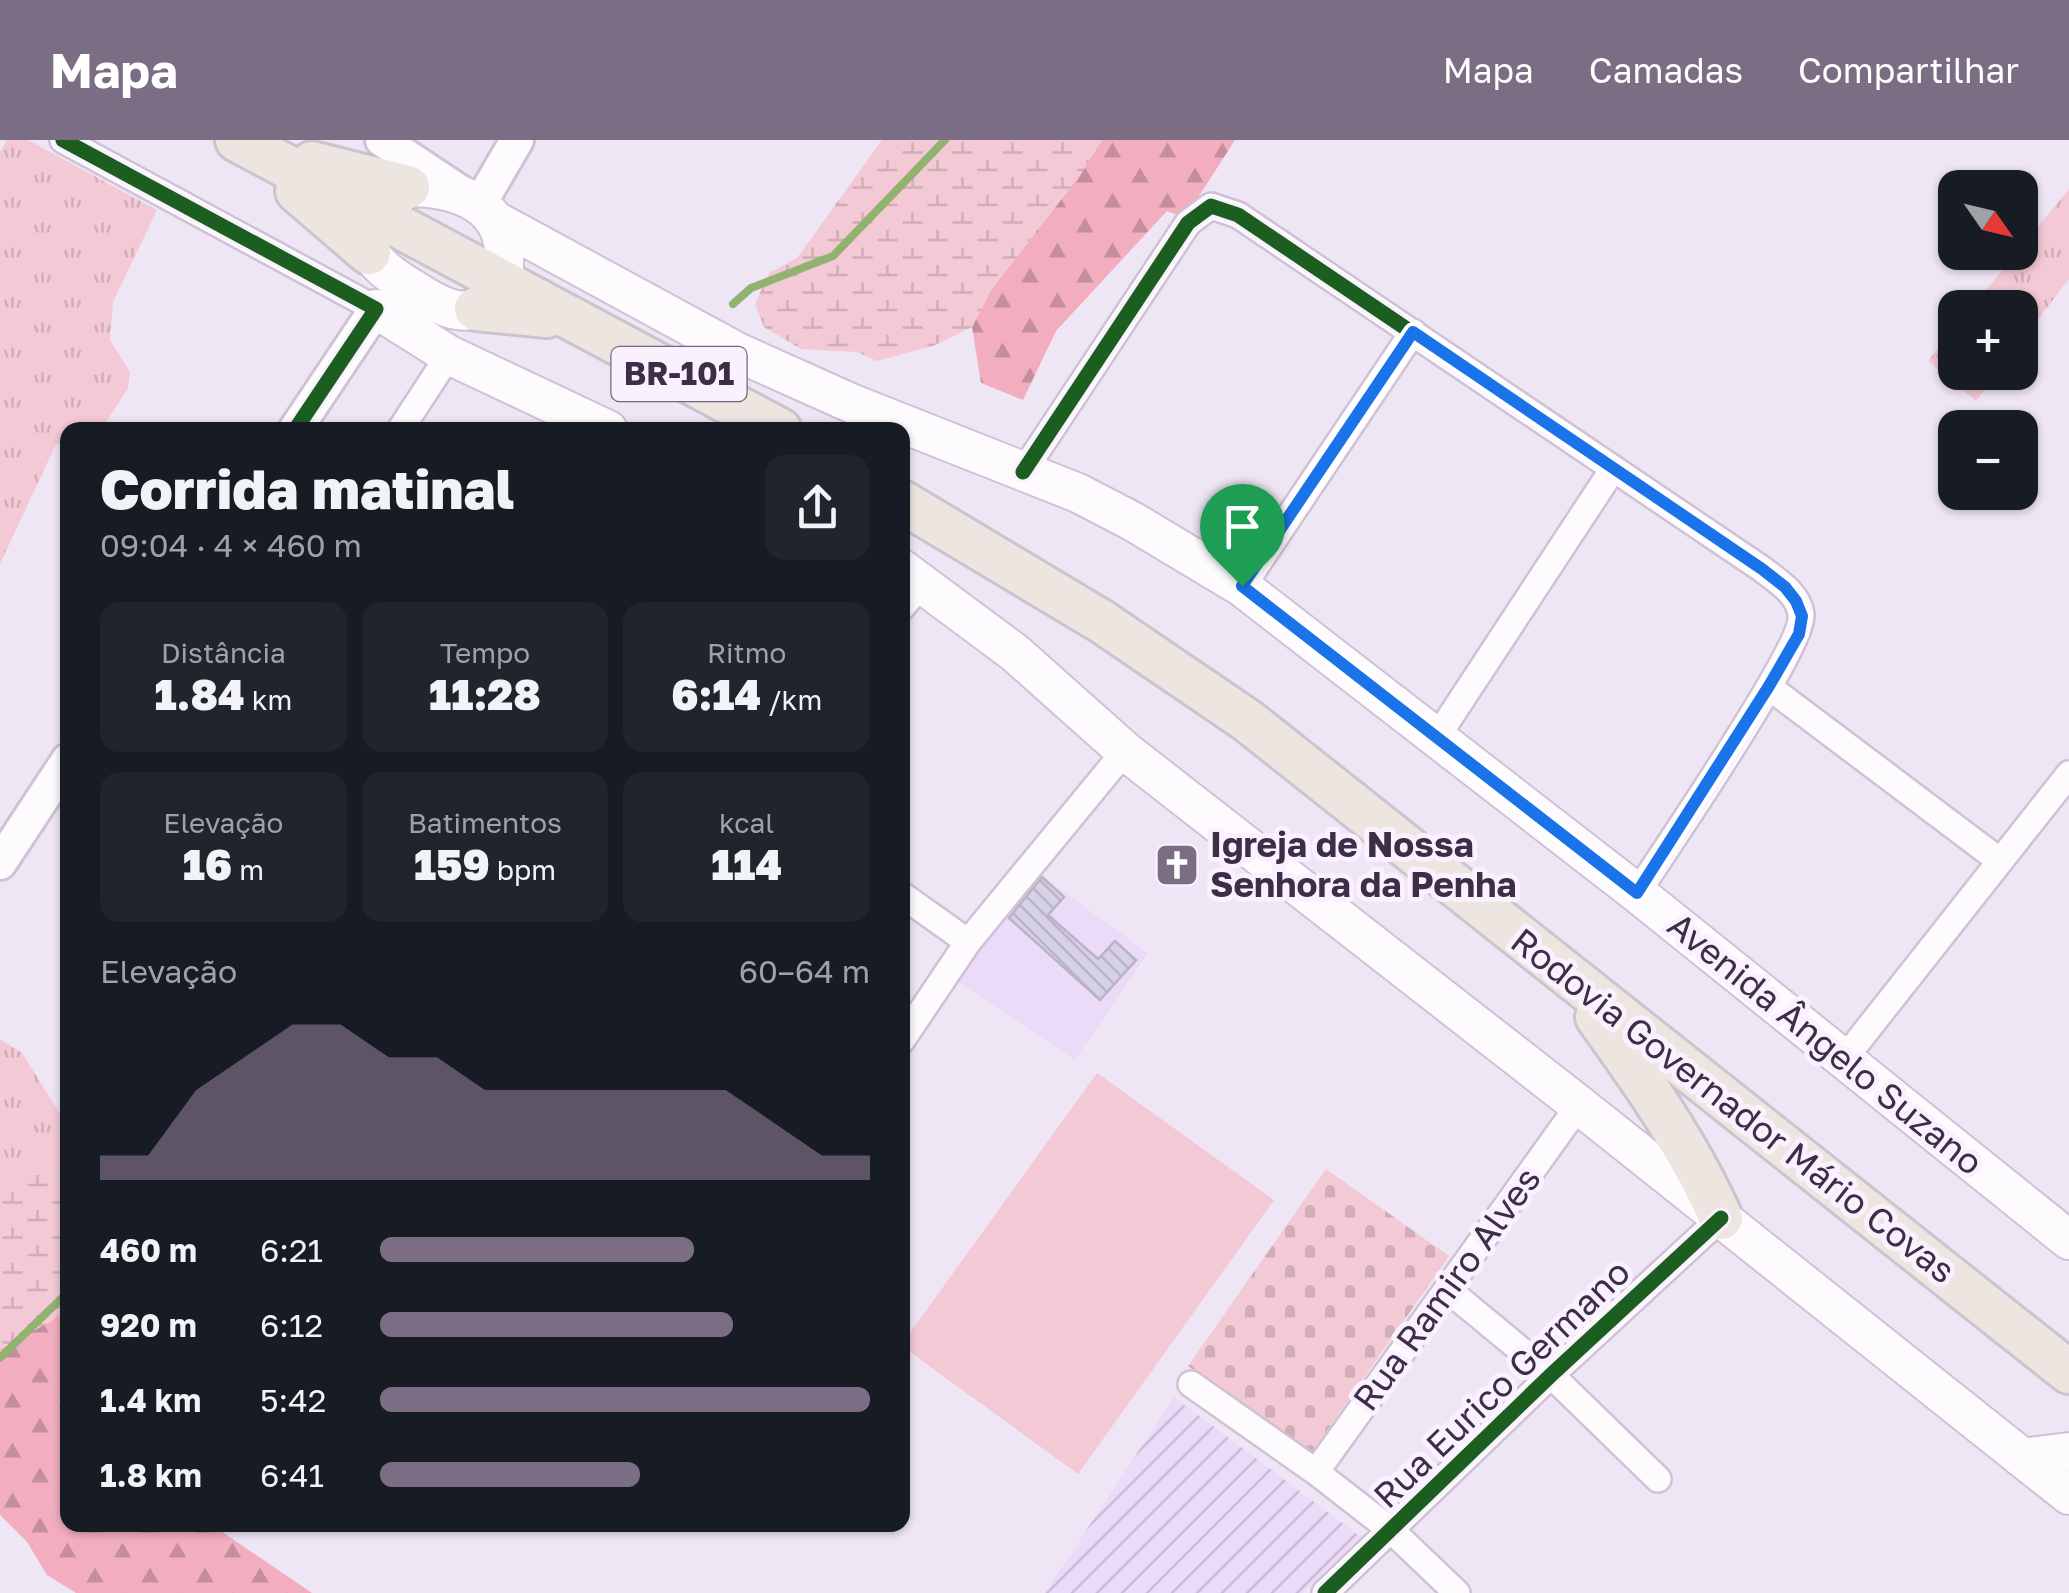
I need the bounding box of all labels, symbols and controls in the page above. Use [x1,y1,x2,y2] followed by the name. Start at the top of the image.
[50,41,178,99] text: Mapa
[1443,49,1534,91] text: Mapa
[1589,49,1743,91] text: Camadas
[1798,49,2019,91] text: Compartilhar
[1938,170,2038,270] north arrow
[1938,170,2038,510] map controls
[1938,290,2038,390] button: +
[612,347,746,401] road number: BR-101
[1938,410,2038,510] button: −
[100,455,514,521] text: Corrida matinal
[765,455,870,560] button: share
[1200,484,1285,587] pin
[1215,499,1270,554] icon: arrive
[100,526,362,564] text: 09:04 · 4 × 460 m
[161,636,286,669] text: Distância
[440,636,530,669] text: Tempo
[707,636,786,669] text: Ritmo
[154,669,245,719] text: 1.84
[429,669,541,719] text: 11:28
[671,669,761,719] text: 6:14
[245,683,292,716] text: km
[761,683,822,716] text: /km
[163,806,283,839] text: Elevação
[408,806,562,839] text: Batimentos
[719,806,774,839] text: kcal
[1210,823,1517,905] place label: Igreja de Nossa Senhora da Penha
[183,839,232,889] text: 16
[414,839,490,889] text: 159
[711,839,782,889] text: 114
[1154,842,1200,888] church icon: Igreja de Nossa Senhora da Penha
[232,853,264,886] text: m
[490,853,556,886] text: bpm
[1660,903,1991,1183] street label: Avenida Ângelo Suzano
[1503,919,1964,1292] street label: Rodovia Governador Mário Covas
[100,952,237,990] text: Elevação
[739,952,870,990] text: 60–64 m
[1344,1159,1549,1418] street label: Rua Ramiro Alves
[100,1231,197,1269] text: 460 m
[260,1231,323,1269] text: 6:21
[1365,1250,1638,1516] street label: Rua Eurico Germano
[100,1306,197,1344] text: 920 m
[260,1306,323,1344] text: 6:12
[100,1381,201,1419] text: 1.4 km
[260,1381,326,1419] text: 5:42
[100,1456,202,1494] text: 1.8 km
[260,1456,324,1494] text: 6:41

